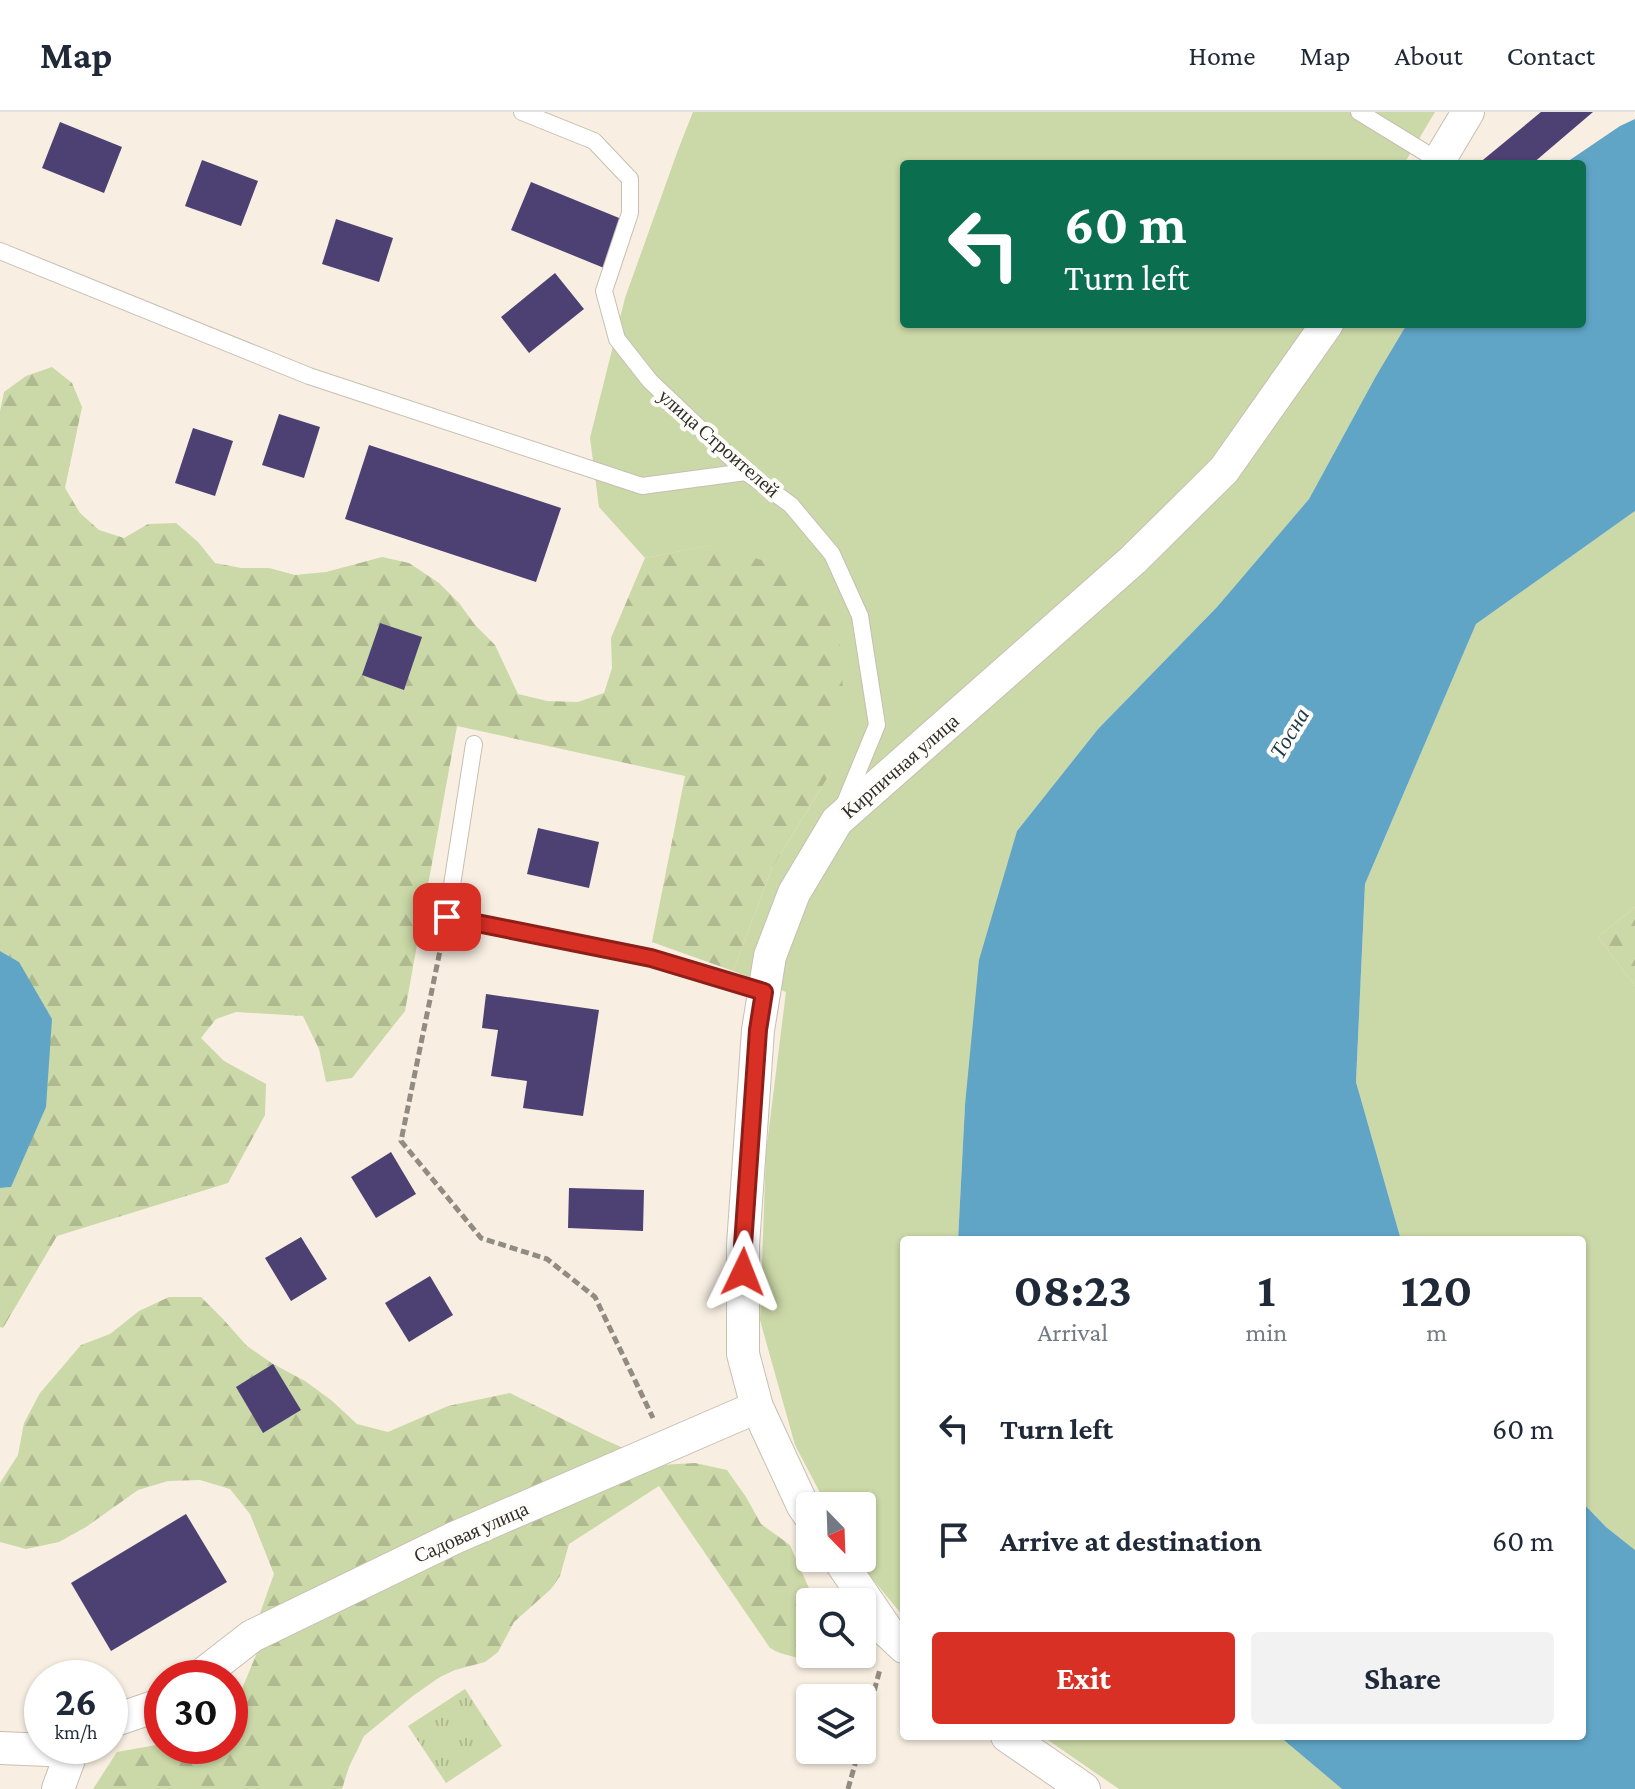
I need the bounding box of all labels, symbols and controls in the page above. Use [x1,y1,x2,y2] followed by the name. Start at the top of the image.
[40,34,113,76] text: Map
[1189,40,1256,71] text: Home
[1300,40,1351,71] text: Map
[1395,40,1463,71] text: About
[1507,40,1595,71] text: Contact
[932,192,1036,296] icon: left
[1064,193,1187,255] text: 60 m
[1064,258,1189,298] text: Turn left
[653,384,784,502] street label: улица Строителей
[1265,704,1314,763] water label: Тосна
[837,709,964,823] street label: Кирпичная улица
[413,883,481,951] pin
[425,895,469,939] icon: arrive
[701,1230,785,1314] position arrow
[1014,1263,1132,1316] text: 08:23
[1257,1263,1275,1316] text: 1
[1401,1263,1472,1316] text: 120
[1037,1318,1108,1347] text: Arrival
[1246,1318,1287,1347] text: min
[1426,1318,1447,1347] text: m
[932,1406,976,1450] icon: left
[1000,1412,1113,1445] text: Turn left
[1492,1412,1554,1445] text: 60 m
[796,1492,876,1572] north arrow
[796,1492,876,1764] map controls
[410,1497,532,1568] street label: Садовая улица
[932,1518,976,1562] icon: arrive
[1000,1524,1262,1557] text: Arrive at destination
[1492,1524,1554,1557] text: 60 m
[796,1588,876,1668] button: search
[932,1632,1235,1724] button: Exit
[1251,1632,1554,1724] button: Share
[144,1660,248,1764] speed limit sign: 30
[55,1679,97,1724] text: 26
[796,1684,876,1764] button: layers
[54,1721,98,1743] text: km/h

